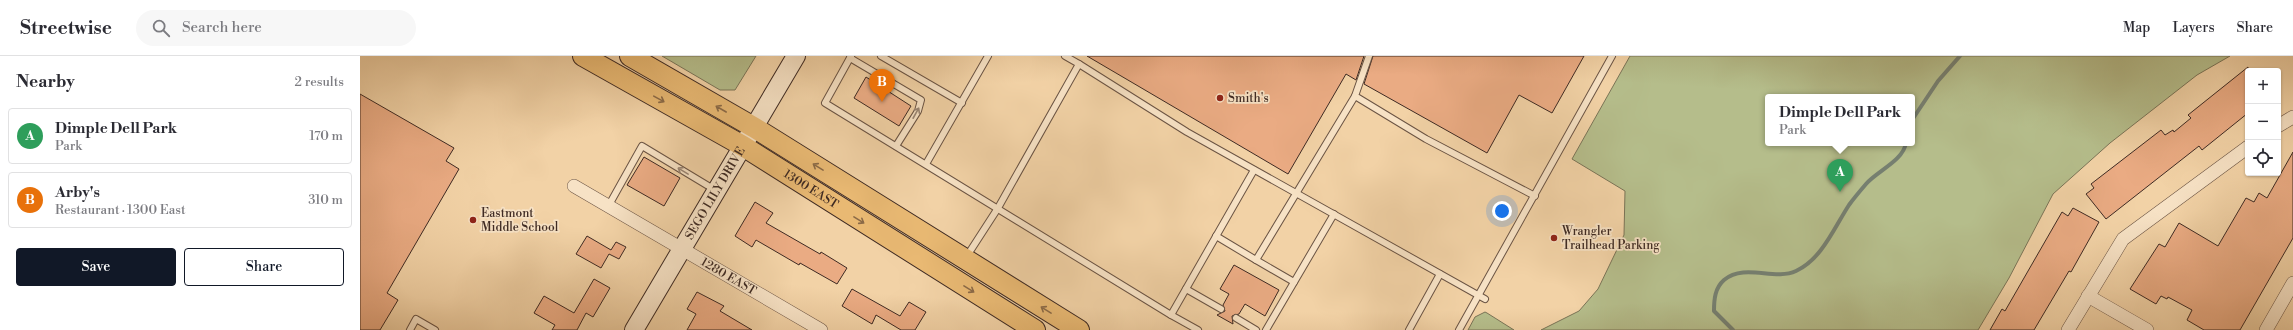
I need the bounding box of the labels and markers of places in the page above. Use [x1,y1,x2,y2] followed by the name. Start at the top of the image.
[869,69,895,102] pin: B
[1228,91,1269,106] place label: Smith's
[1215,93,1225,103] marker: Smith's
[1827,159,1853,192] pin: A
[481,206,559,235] place label: Eastmont Middle School
[468,215,478,225] marker: Eastmont Middle School
[1561,224,1660,253] place label: Wrangler Trailhead Parking
[1549,233,1559,243] marker: Wrangler Trailhead Parking

